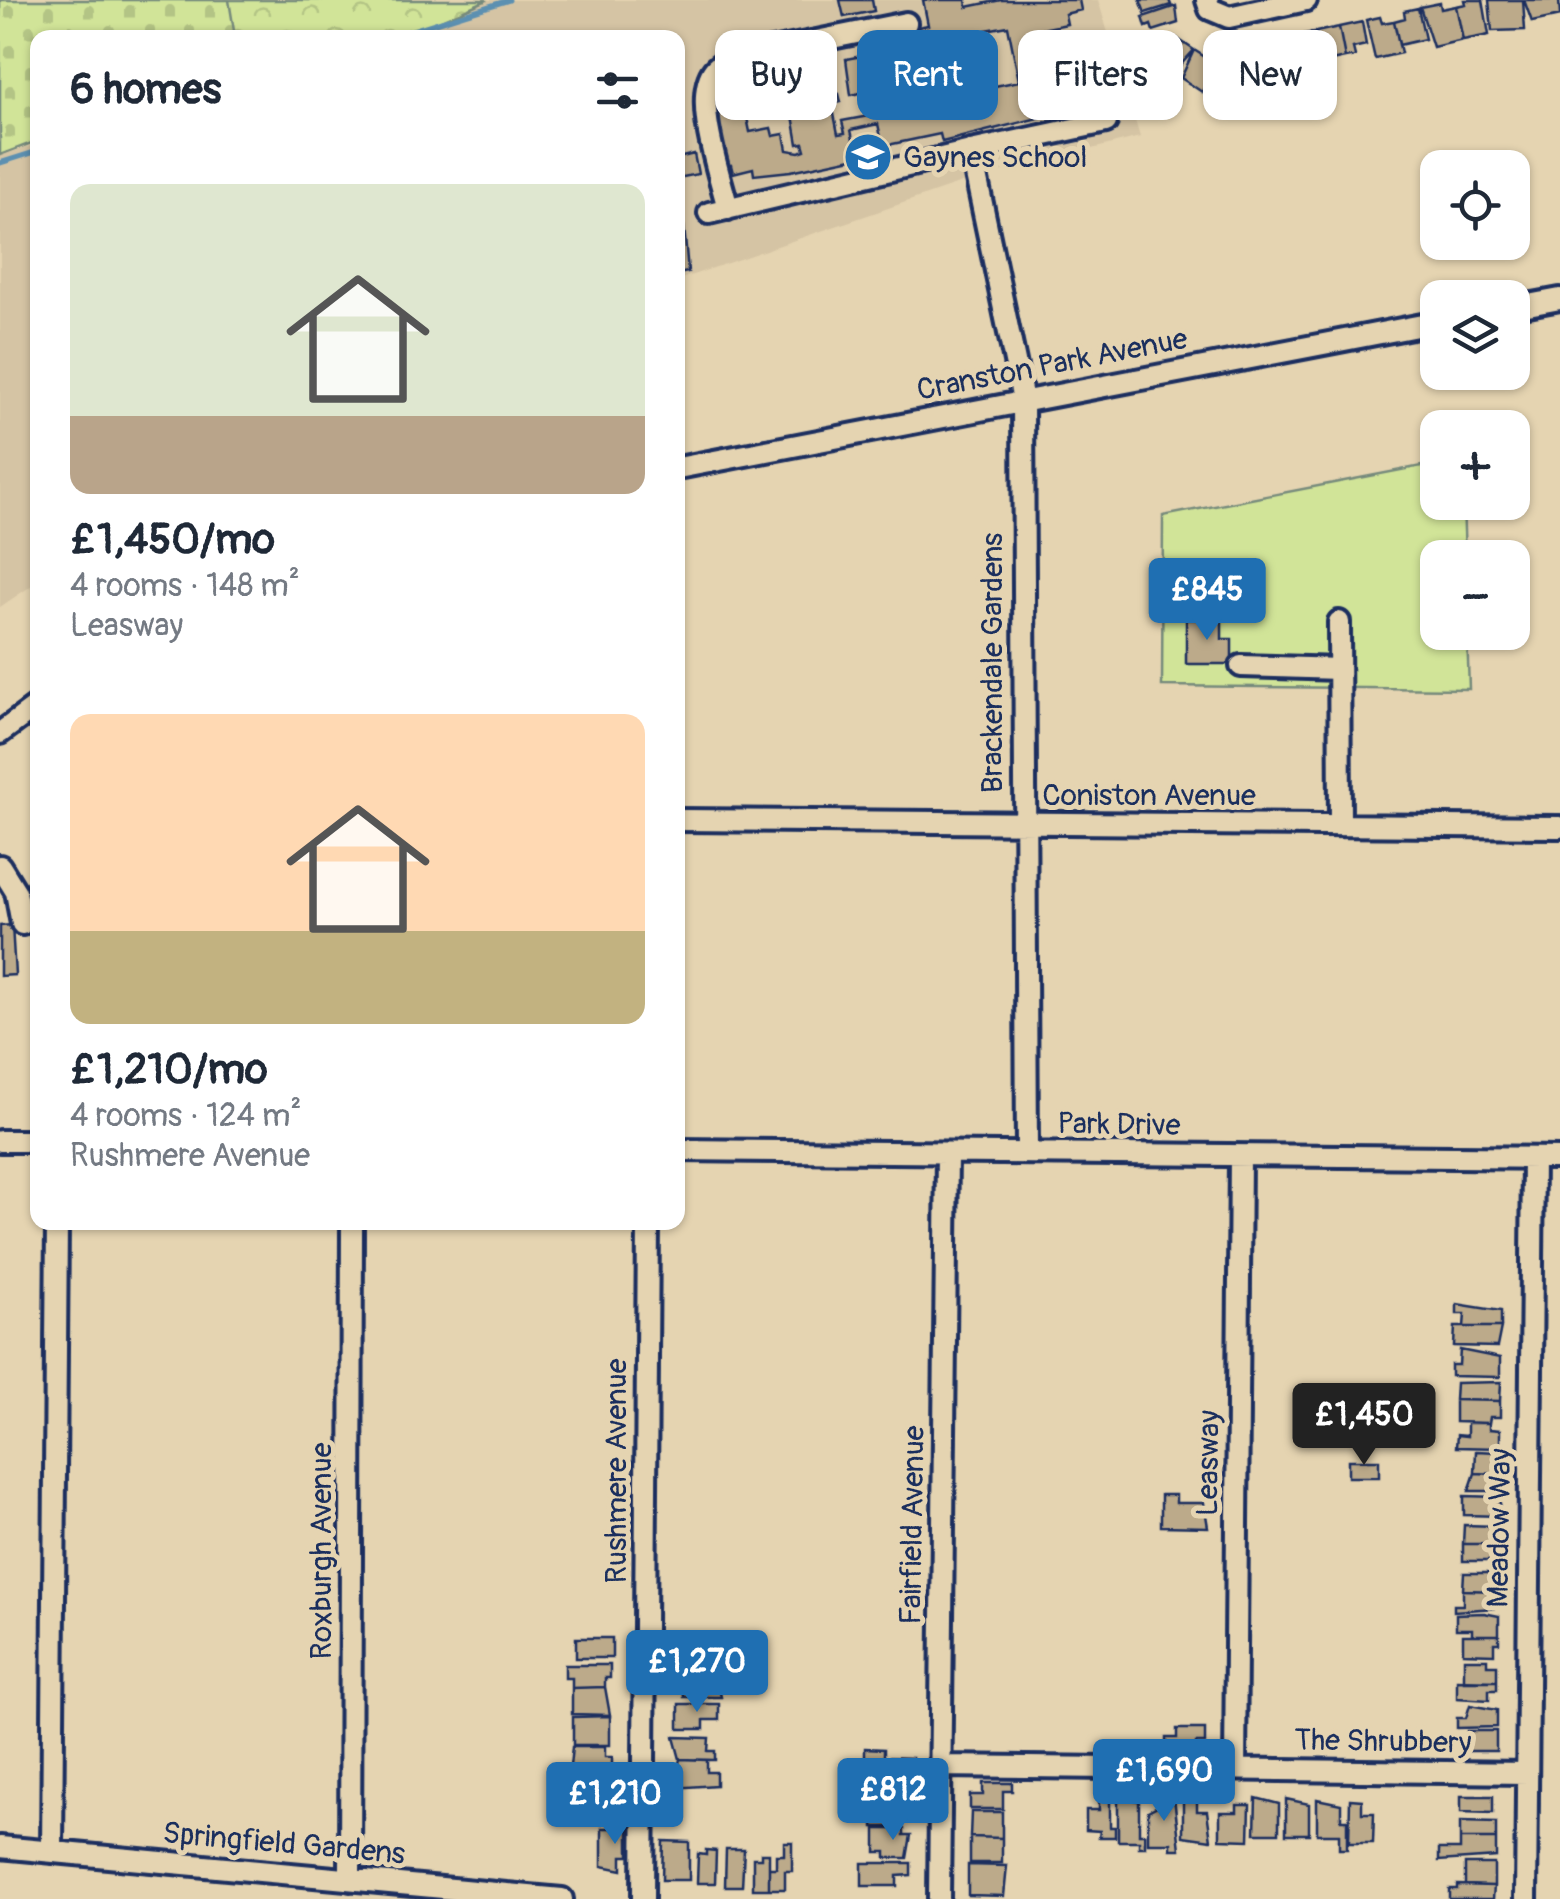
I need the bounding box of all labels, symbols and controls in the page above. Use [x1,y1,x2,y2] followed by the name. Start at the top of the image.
[715,30,837,120] chip: Buy
[857,30,998,120] chip: Rent
[1018,30,1183,120] chip: Filters
[1203,30,1337,120] chip: New
[590,63,645,118] icon: filters
[70,64,221,116] text: 6 homes
[842,131,894,183] school or university icon: Gaynes School
[903,139,1088,176] place label: Gaynes School
[1420,150,1530,650] map controls
[1420,150,1530,260] button: locate
[268,249,448,429] icon: home
[1420,280,1530,390] button: layers
[914,320,1191,409] street label: Cranston Park Avenue
[1420,410,1530,520] button: +
[70,514,275,566] text: £1,450/mo
[974,533,1011,793] street label: Brackendale Gardens
[1420,540,1530,650] button: −
[1148,558,1266,643] pin: £845
[70,566,300,606] text: 4 rooms · 148 m²
[1171,570,1243,610] text: £845
[70,606,183,646] text: Leasway
[1042,777,1256,814] street label: Coniston Avenue
[268,779,448,959] icon: home
[70,1044,268,1096] text: £1,210/mo
[70,1096,301,1136] text: 4 rooms · 124 m²
[1057,1105,1181,1144] street label: Park Drive
[70,1136,310,1176] text: Rushmere Avenue
[598,1358,635,1584] street label: Rushmere Avenue
[1283,1383,1445,1468] pin: £1,450
[1315,1395,1413,1435] text: £1,450
[1189,1409,1228,1516] street label: Leasway
[892,1425,933,1625] street label: Fairfield Avenue
[303,1442,340,1659] street label: Roxburgh Avenue
[1480,1448,1519,1608] street label: Meadow Way
[616,1630,778,1715] pin: £1,270
[648,1642,746,1682] text: £1,270
[1294,1721,1472,1762] street label: The Shrubbery
[1083,1739,1245,1824] pin: £1,690
[1115,1751,1213,1791] text: £1,690
[834,1758,952,1843] pin: £812
[534,1762,696,1847] pin: £1,210
[859,1770,927,1810] text: £812
[568,1774,662,1814] text: £1,210
[161,1814,407,1873] street label: Springfield Gardens

